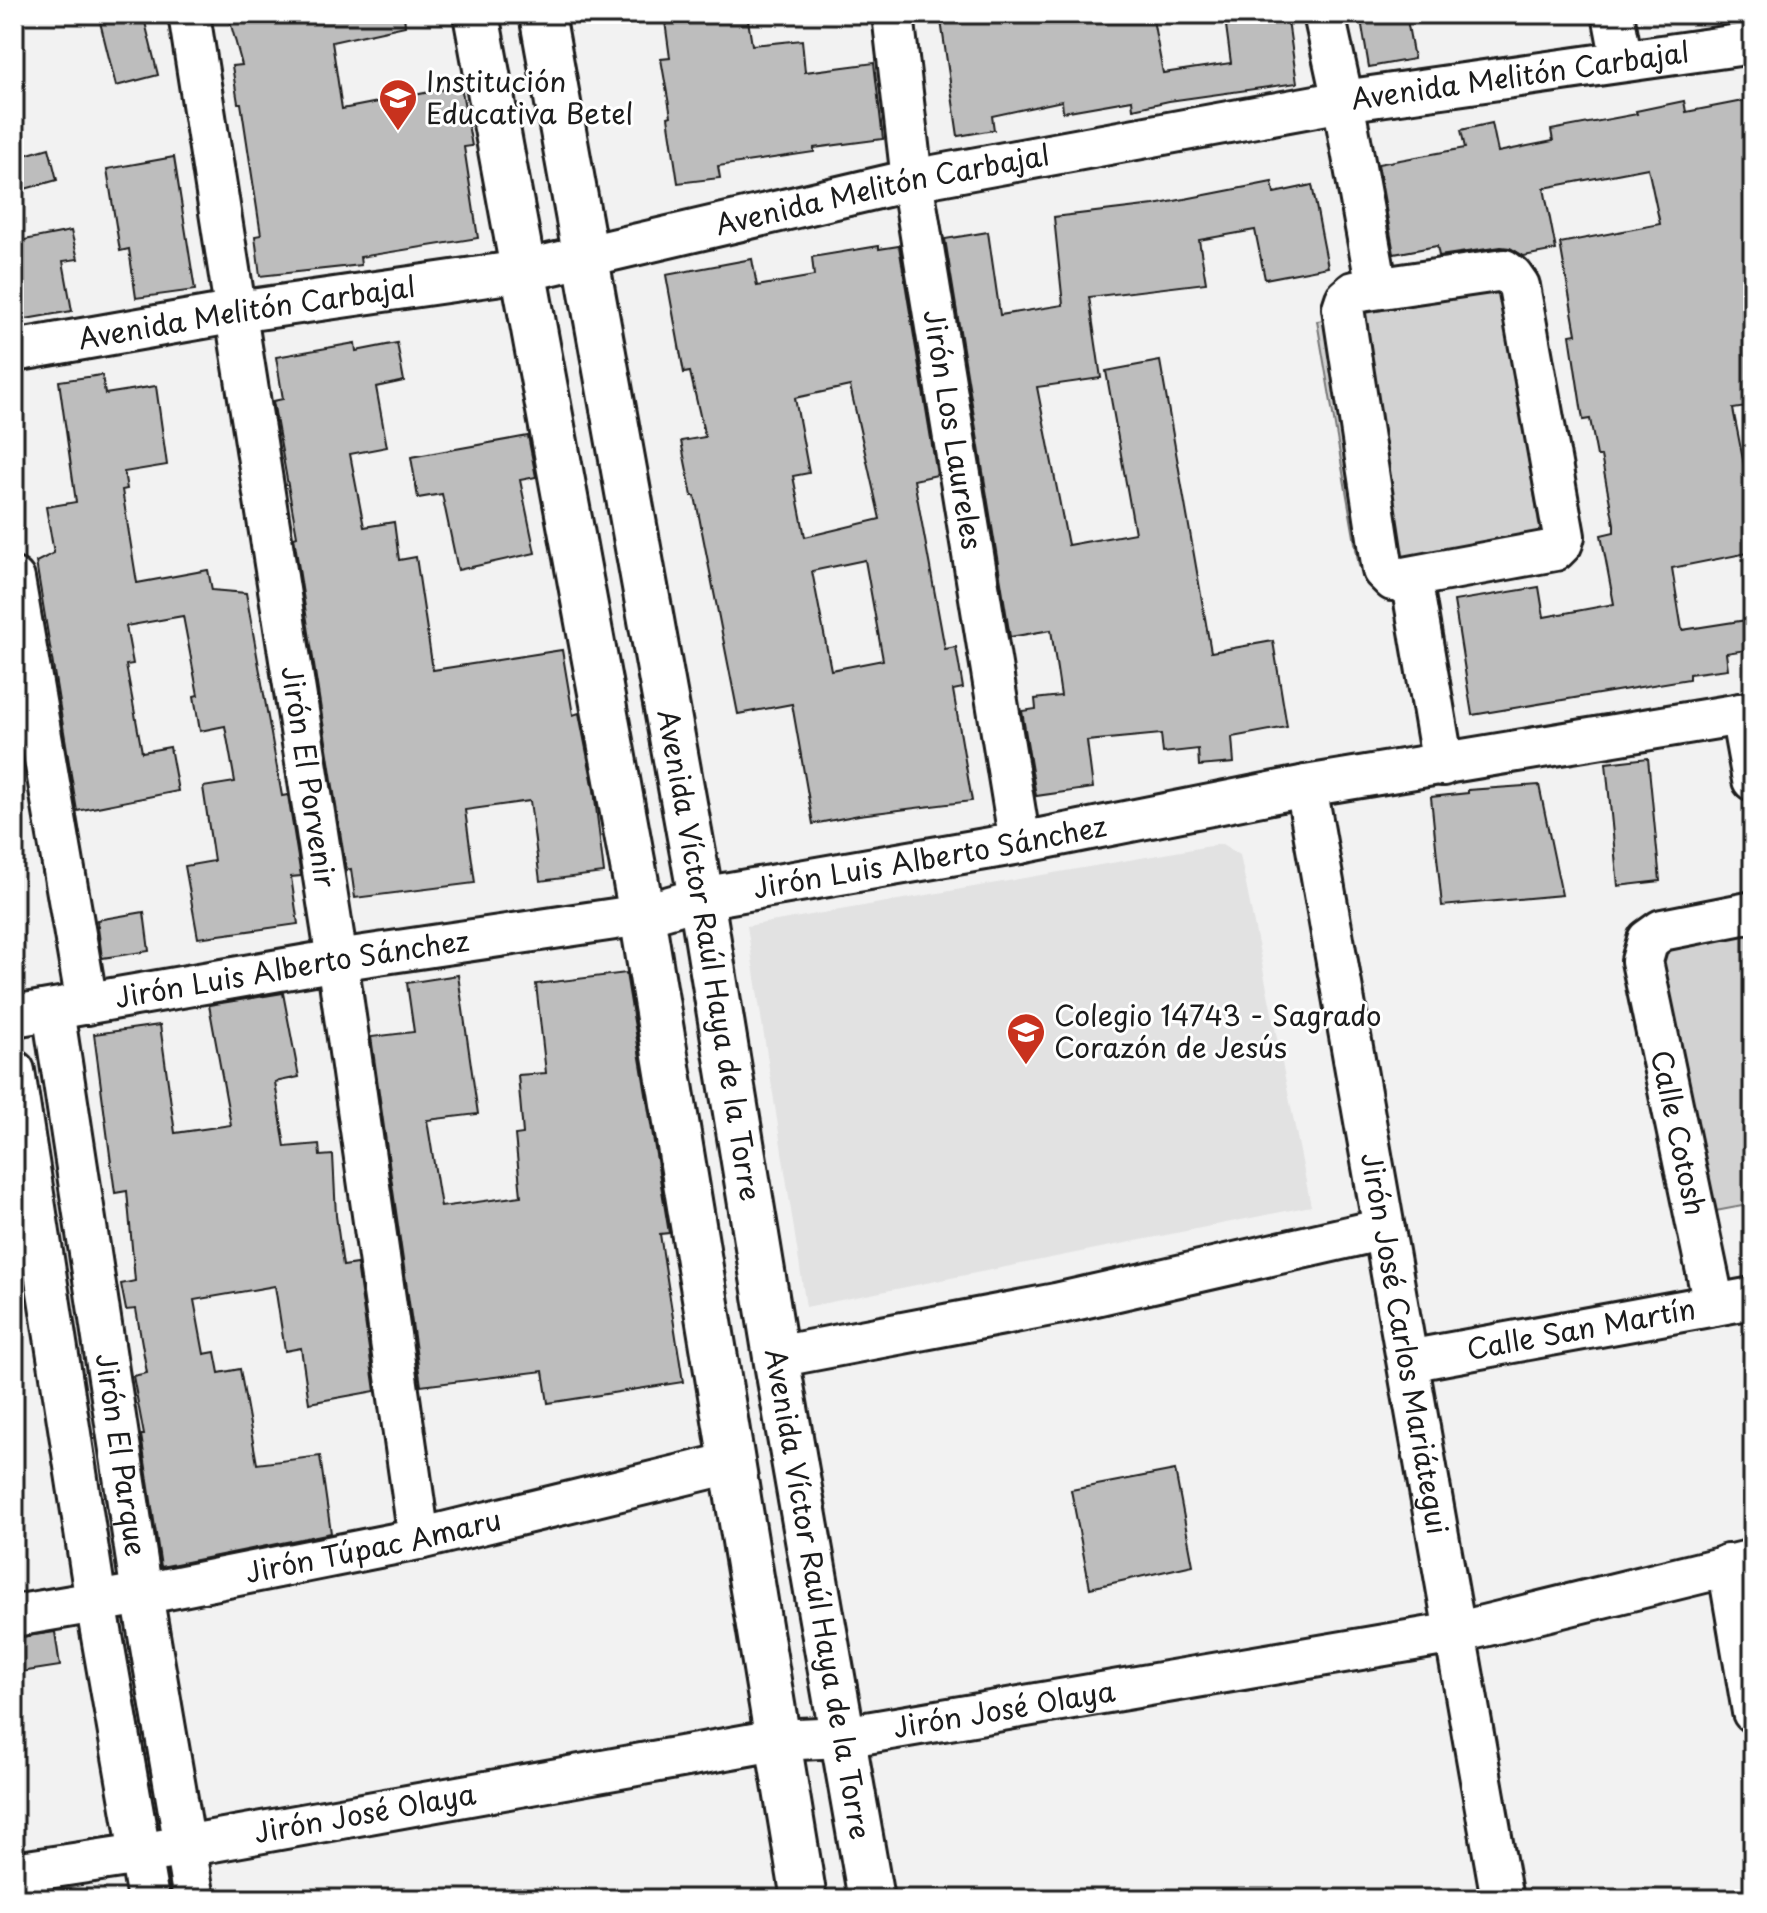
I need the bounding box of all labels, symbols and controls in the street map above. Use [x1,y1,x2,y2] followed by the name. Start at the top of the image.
[1348,29,1692,120] street label: Avenida Melitón Carbajal
[426,59,634,134] place label: Institución Educativa Betel
[377,77,419,132] school or university icon: Institución Educativa Betel
[711,132,1053,245] street label: Avenida Melitón Carbajal
[74,264,418,359] street label: Avenida Melitón Carbajal
[913,306,995,552] street label: Jirón Los Laureles
[271,663,348,891] street label: Jirón El Porvenir
[648,706,773,1204] street label: Avenida Víctor Raúl Haya de la Torre
[750,803,1110,909] street label: Jirón Luis Alberto Sánchez
[111,918,472,1018] street label: Jirón Luis Alberto Sánchez
[1054,993,1382,1068] place label: Colegio 14743 - Sagrado Corazón de Jesús
[1005,1011,1047,1066] school or university icon: Colegio 14743 - Sagrado Corazón de Jesús
[1641,1046,1718,1219] street label: Calle Cotosh
[1351,1149,1460,1537] street label: Jirón José Carlos Mariátegui
[1463,1286,1699,1370] street label: Calle San Martín
[755,1345,883,1843] street label: Avenida Víctor Raúl Haya de la Torre
[86,1350,159,1559] street label: Jirón El Parque
[241,1497,505,1593] street label: Jirón Túpac Amaru
[890,1668,1118,1748] street label: Jirón José Olaya
[251,1771,479,1853] street label: Jirón José Olaya

